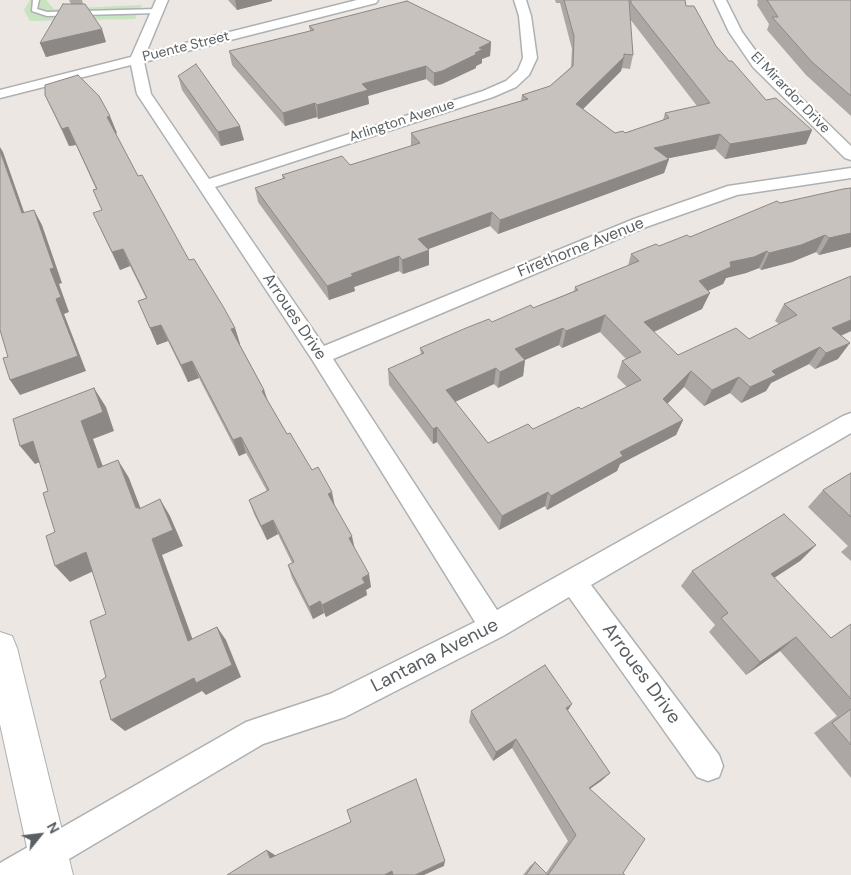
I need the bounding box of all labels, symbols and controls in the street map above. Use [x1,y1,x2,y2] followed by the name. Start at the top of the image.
[141,28,231,66] street label: Puente Street
[747,49,833,137] street label: El Mirardor Drive
[347,96,457,146] street label: Arlington Avenue
[515,214,647,282] street label: Firethorne Avenue
[258,270,330,364] street label: Arroues Drive
[367,614,503,698] street label: Lantana Avenue
[597,619,685,729] street label: Arroues Drive
[15,810,65,860] north arrow
[43,819,63,837] text: N

